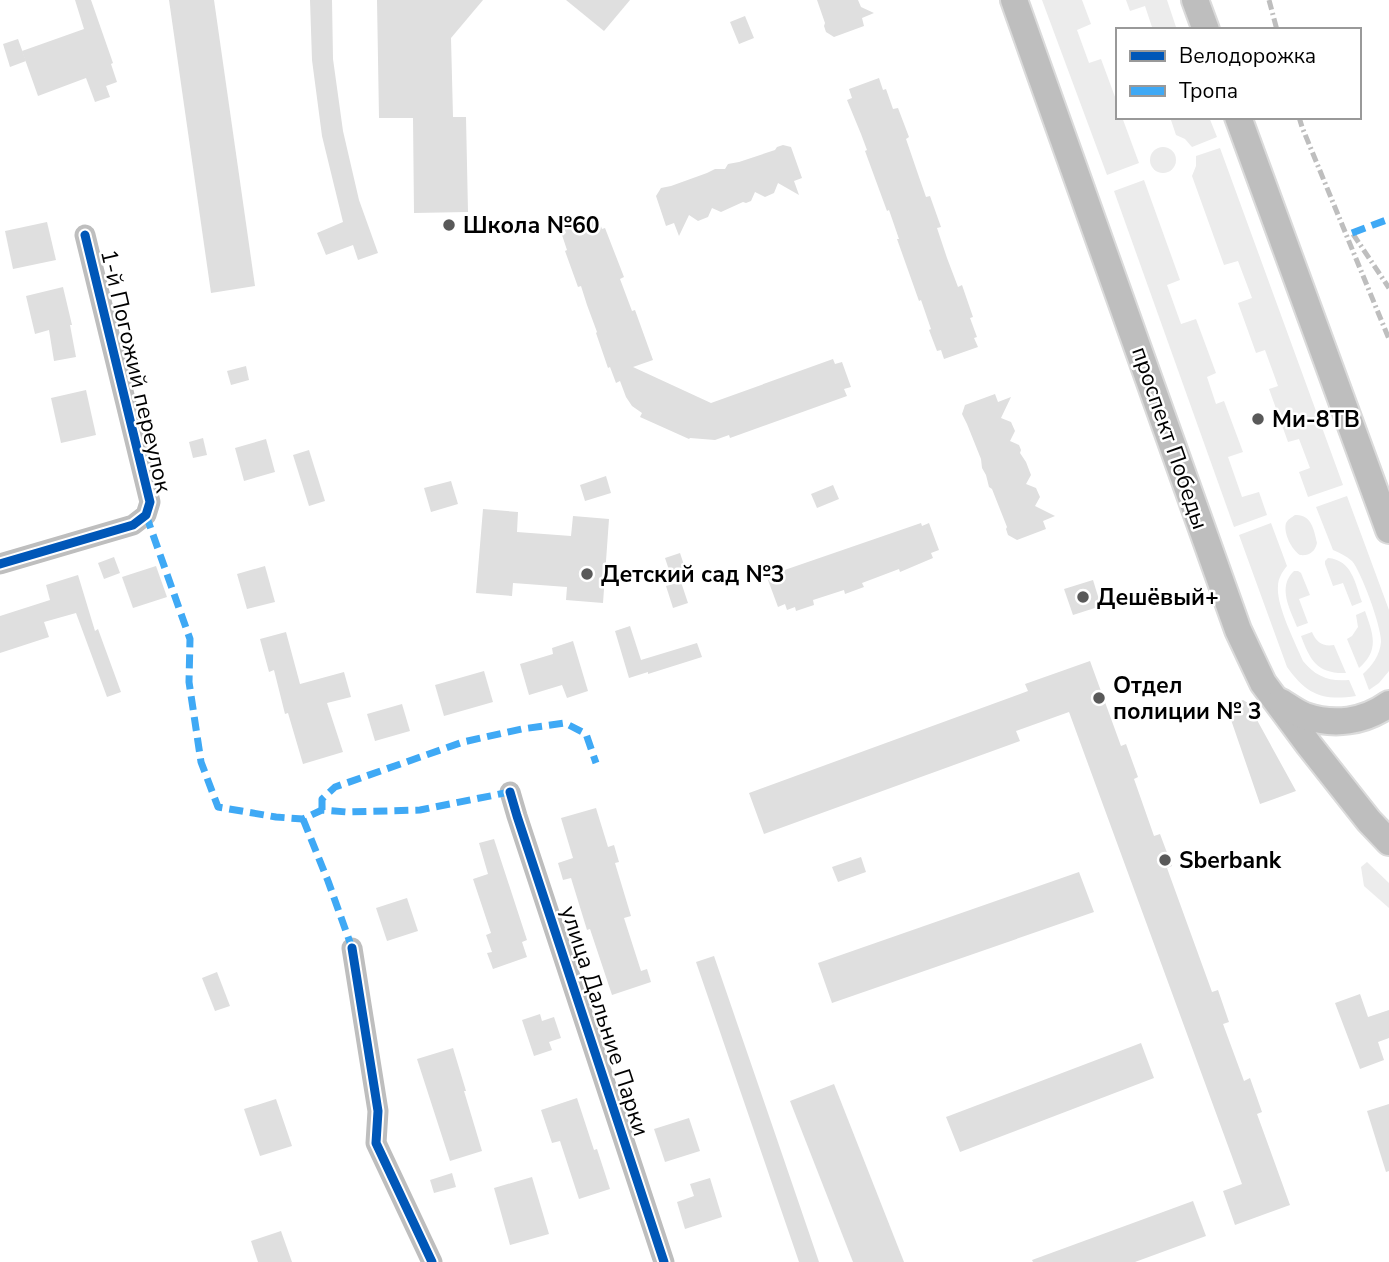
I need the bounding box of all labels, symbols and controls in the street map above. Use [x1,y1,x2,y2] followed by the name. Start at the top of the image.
[1116,28,1361,119] legend
[1179,42,1316,70] text: Велодорожка
[1179,77,1238,105] text: Тропа
[463,210,600,241] place label: Школа №60
[441,217,457,233] marker: Школа №60
[93,246,179,497] street label: 1-й Погожий переулок
[1124,342,1216,534] street label: проспект Победы
[1272,404,1360,435] place label: Ми-8ТВ
[1250,411,1266,427] marker: Ми-8ТВ
[601,559,785,590] place label: Детский сад №3
[579,566,595,582] marker: Детский сад №3
[1097,582,1219,613] place label: Дешёвый+
[1075,589,1091,605] marker: Дешёвый+
[1113,670,1262,727] place label: Отдел полиции № 3
[1091,690,1107,706] marker: Отдел полиции № 3
[1179,845,1282,876] place label: Sberbank
[1157,852,1173,868] marker: Sberbank
[553,902,657,1140] street label: улица Дальние Парки

